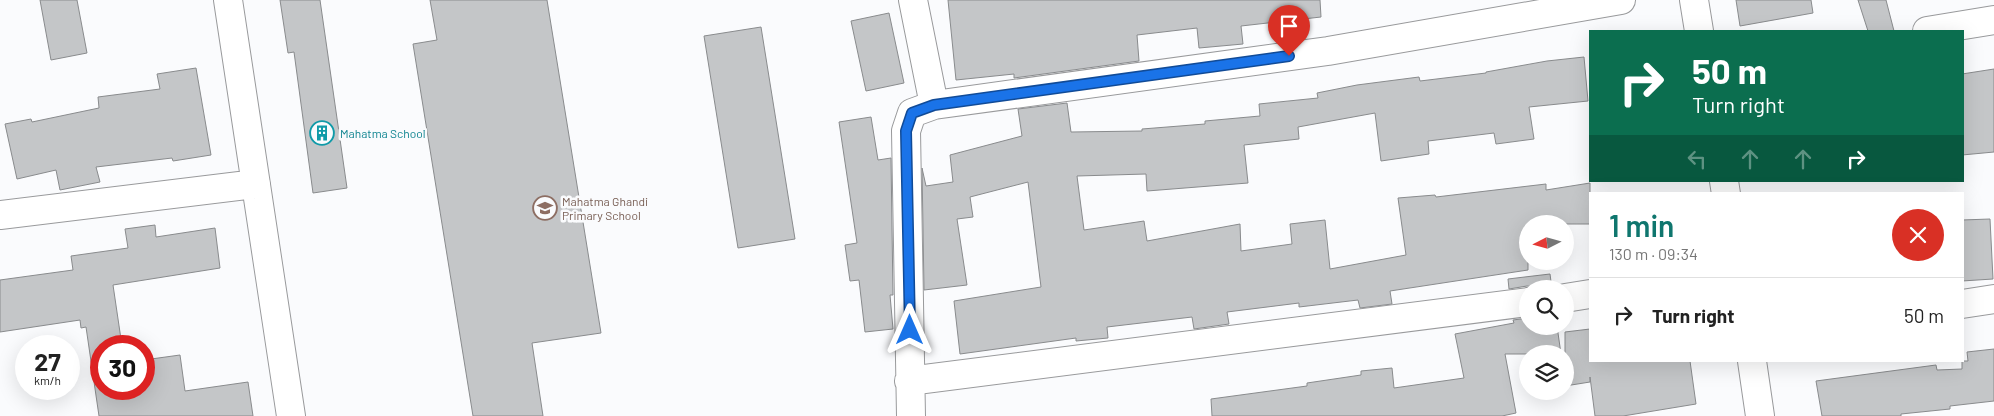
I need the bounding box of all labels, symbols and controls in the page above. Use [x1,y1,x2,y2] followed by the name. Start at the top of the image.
[1268,5,1310,56] pin
[1275,12,1303,40] icon: arrive
[1692,49,1767,91] text: 50 m
[1609,50,1674,115] icon: right
[1692,91,1785,117] text: Turn right
[309,120,335,146] building icon: Mahatma School
[340,126,426,140] place label: Mahatma School
[1683,145,1711,173] icon: left
[1736,145,1764,173] icon: ahead
[1789,145,1817,173] icon: ahead
[1842,145,1870,173] icon: right
[562,194,648,222] place label: Mahatma Ghandi Primary School
[532,195,558,221] school or university icon: Mahatma Ghandi Primary School
[1609,207,1674,243] text: 1 min
[1892,209,1944,261] button: close
[1519,215,1574,270] north arrow
[1519,215,1574,400] map controls
[1609,244,1698,263] text: 130 m · 09:34
[1519,280,1574,335] button: search
[1609,301,1637,329] icon: right
[883,303,935,355] position arrow
[1652,304,1734,327] text: Turn right
[1904,304,1944,327] text: 50 m
[90,335,155,400] speed limit sign: 30
[1519,345,1574,400] button: layers
[34,346,61,376] text: 27
[34,373,61,387] text: km/h

